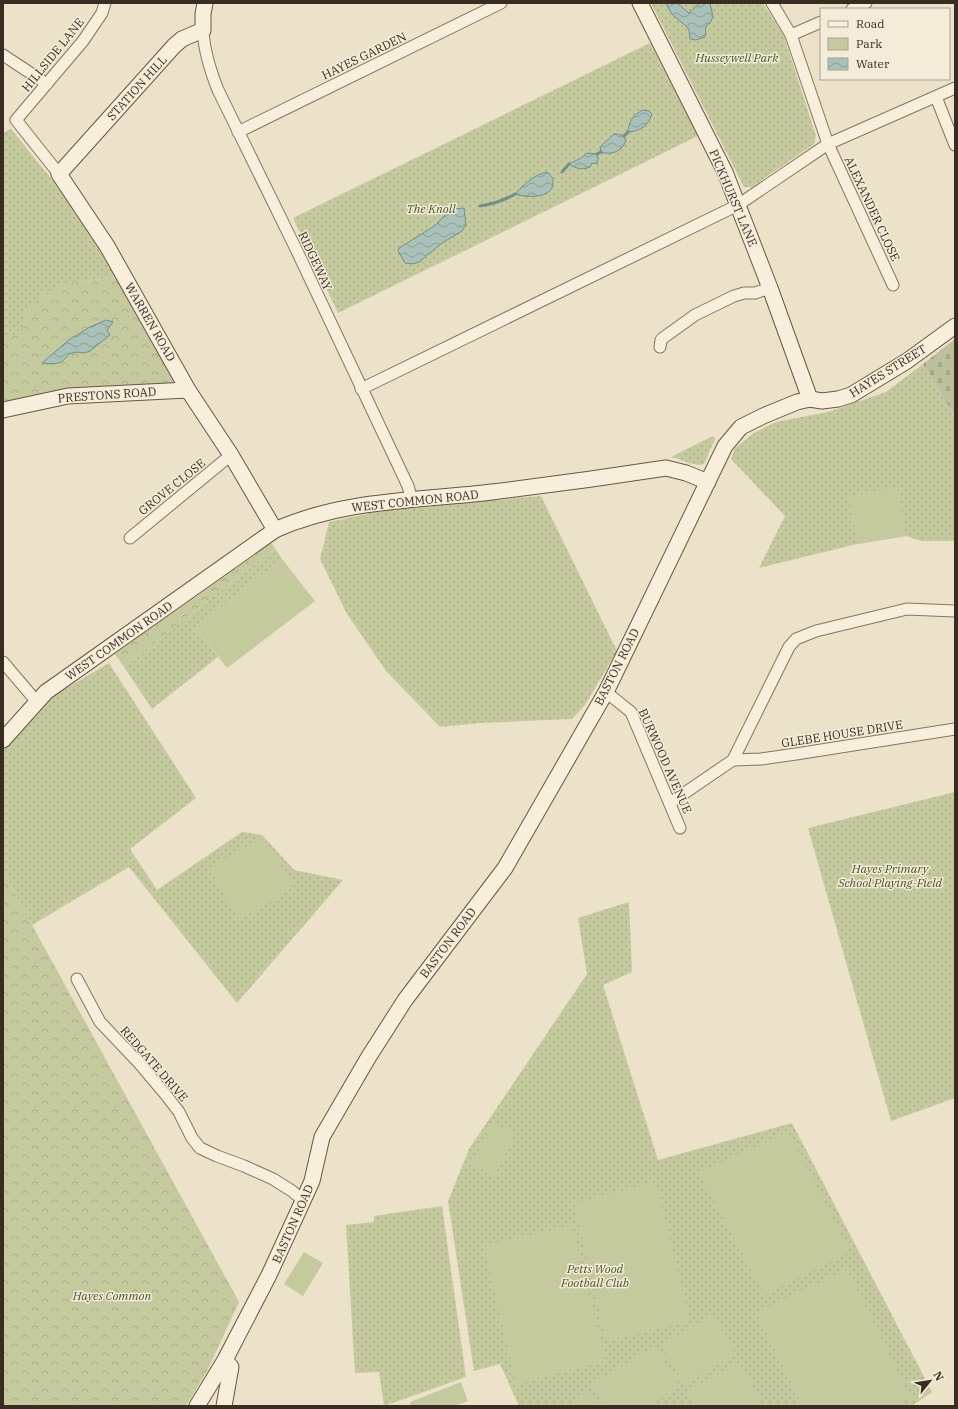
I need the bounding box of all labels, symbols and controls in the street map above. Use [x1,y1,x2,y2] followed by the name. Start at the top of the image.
[820,8,950,80] legend
[18,15,87,95] street label: HILLSIDE LANE
[856,16,885,31] text: Road
[319,29,409,83] street label: HAYES GARDEN
[856,36,882,51] text: Park
[694,50,779,65] park label: Husseywell Park
[104,52,170,123] street label: STATION HILL
[856,56,890,71] text: Water
[706,147,761,249] street label: PICKHURST LANE
[842,154,903,264] street label: ALEXANDER CLOSE
[406,201,456,216] park label: The Knoll
[295,229,336,293] street label: RIDGEWAY
[122,280,179,364] street label: WARREN ROAD
[846,341,929,400] street label: HAYES STREET
[57,384,157,405] street label: PRESTONS ROAD
[135,455,208,518] street label: GROVE CLOSE
[351,486,479,515] street label: WEST COMMON ROAD
[62,598,175,683] street label: WEST COMMON ROAD
[591,626,642,708] street label: BASTON ROAD
[635,706,695,816] street label: BURWOOD AVENUE
[780,716,904,751] street label: GLEBE HOUSE DRIVE
[837,861,943,890] park label: Hayes Primary School Playing-Field
[416,905,479,981] street label: BASTON ROAD
[118,1023,191,1104] street label: REDGATE DRIVE
[269,1182,317,1265] street label: BASTON ROAD
[560,1261,629,1290] park label: Petts Wood Football Club
[72,1288,152,1303] park label: Hayes Common
[910,1361,950,1401] north arrow
[930,1369,947,1384] text: N

